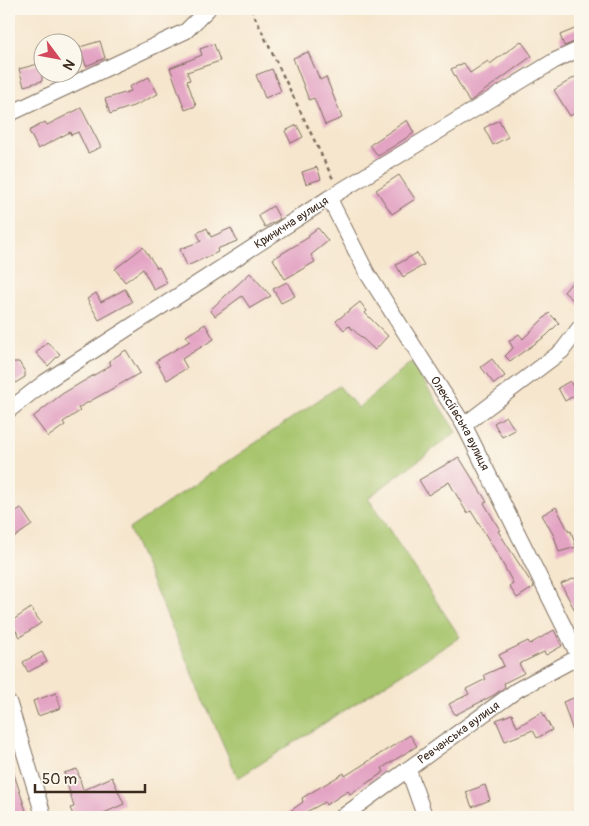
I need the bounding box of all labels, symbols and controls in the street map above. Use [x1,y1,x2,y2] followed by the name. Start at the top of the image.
[32,32,82,82] north arrow
[59,56,78,73] text: N
[252,193,332,252] street label: Кринична вулиця
[427,374,493,473] street label: Олексіївська вулиця
[415,698,503,767] street label: Ревчанська вулиця
[35,761,145,793] scale bar
[42,770,77,789] text: 50 m

